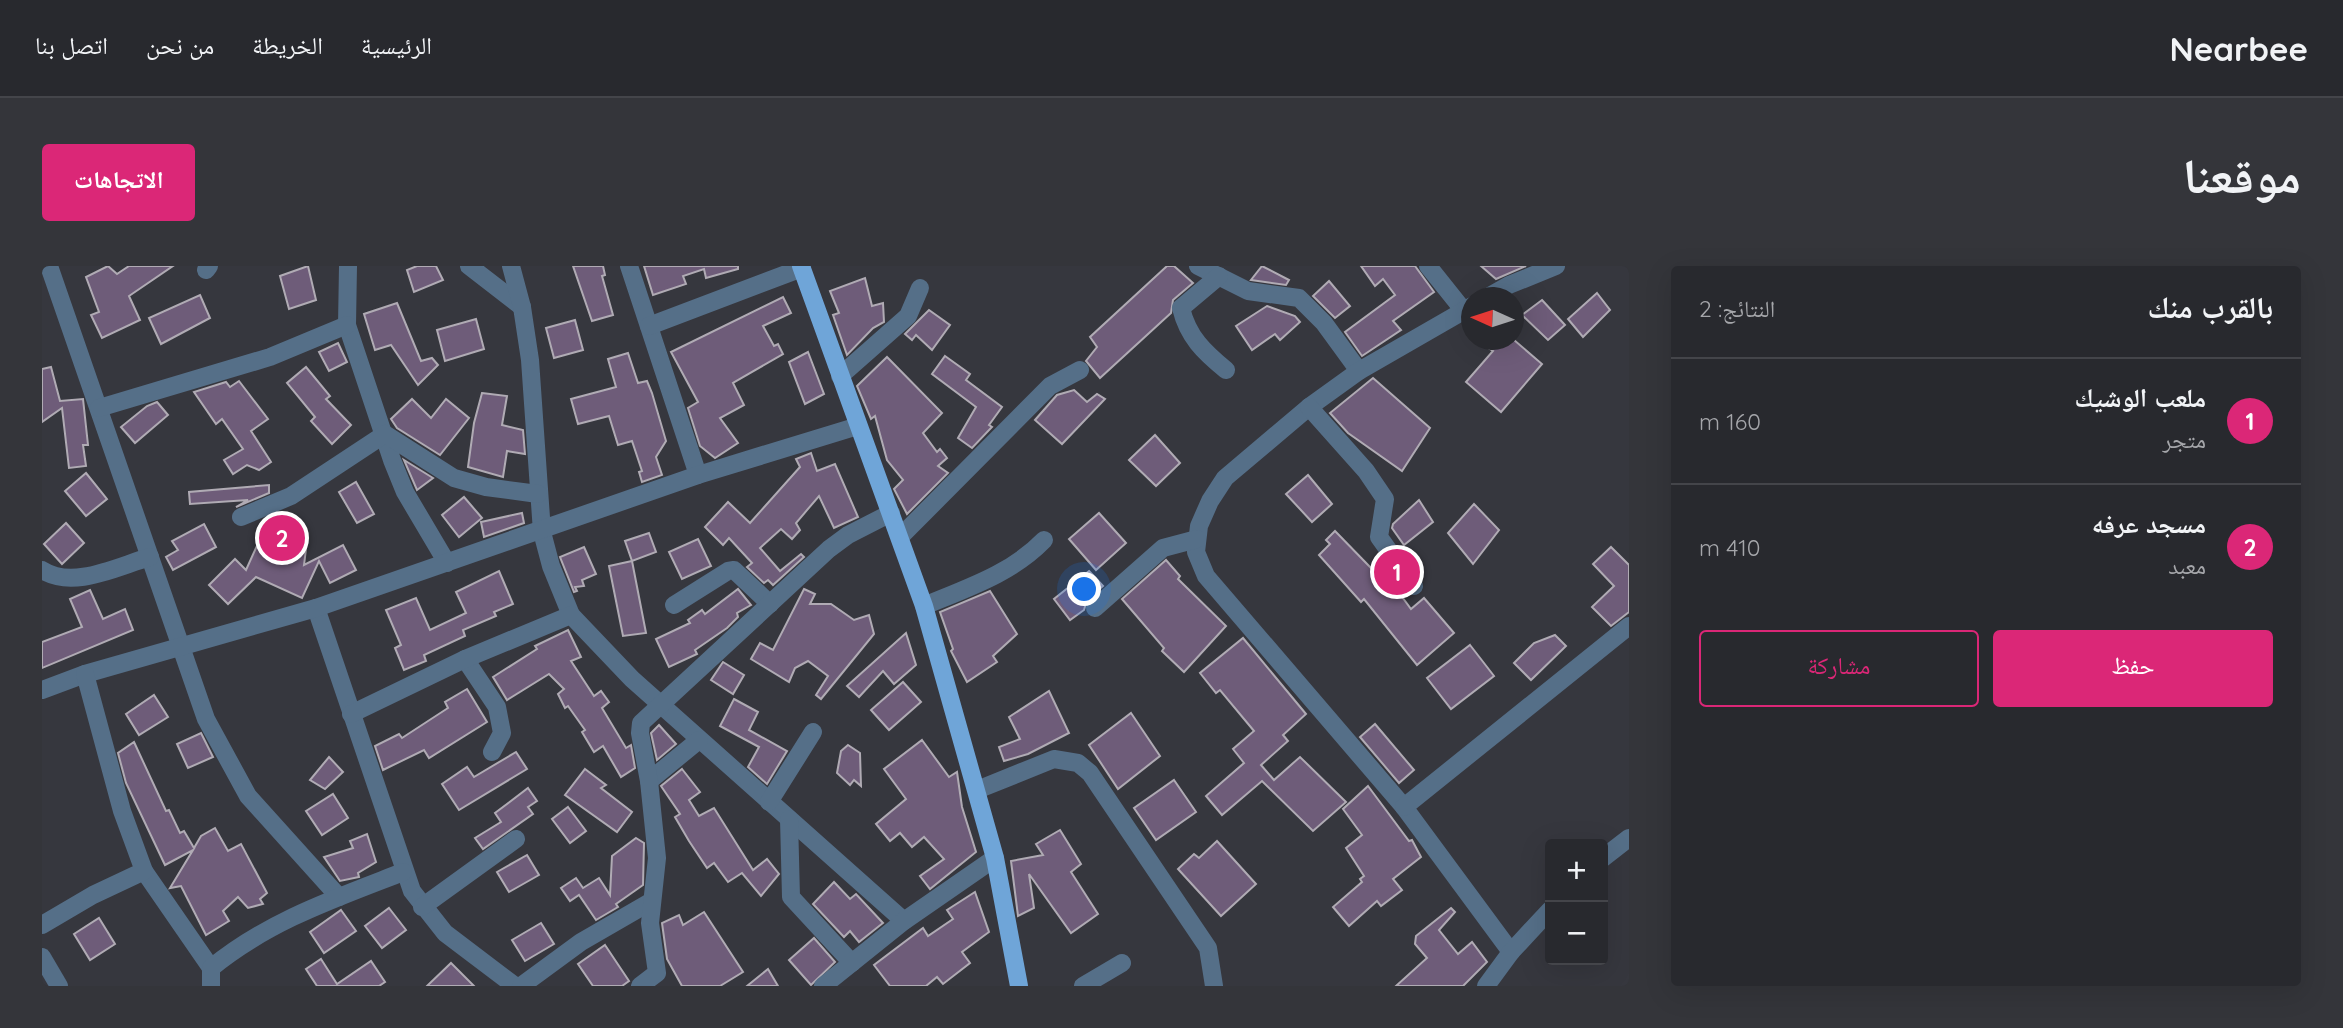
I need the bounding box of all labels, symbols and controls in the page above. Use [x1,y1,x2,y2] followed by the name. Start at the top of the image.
[2169,28,2308,69] text: Nearbee
[35,30,108,60] text: اتصل بنا
[146,30,214,60] text: من نحن
[252,30,323,60] text: الخريطة
[361,30,432,60] text: الرئيسية
[42,144,195,221] button: الاتجاهات
[2183,144,2301,205] text: موقعنا
[1461,287,1524,350] north arrow
[2148,288,2273,326] text: بالقرب منك
[1699,294,1775,323] text: النتائج: 2
[2075,381,2206,414] text: ملعب الوشيك
[1699,407,1761,436] text: 160 m
[2246,407,2254,436] text: 1
[2163,425,2206,454] text: متجر
[2092,507,2206,540] text: مسجد عرفه
[259,512,305,564] pin: 2
[1699,533,1760,562] text: 410 m
[2243,533,2257,562] text: 2
[1374,546,1420,598] pin: 1
[2168,551,2206,580] text: معبد
[1067,572,1101,606] your location
[1699,630,1979,707] button: مشاركة
[1993,630,2273,707] button: حفظ
[1545,839,1608,965] map controls
[1545,839,1608,902] button: +
[1545,902,1608,965] button: −

